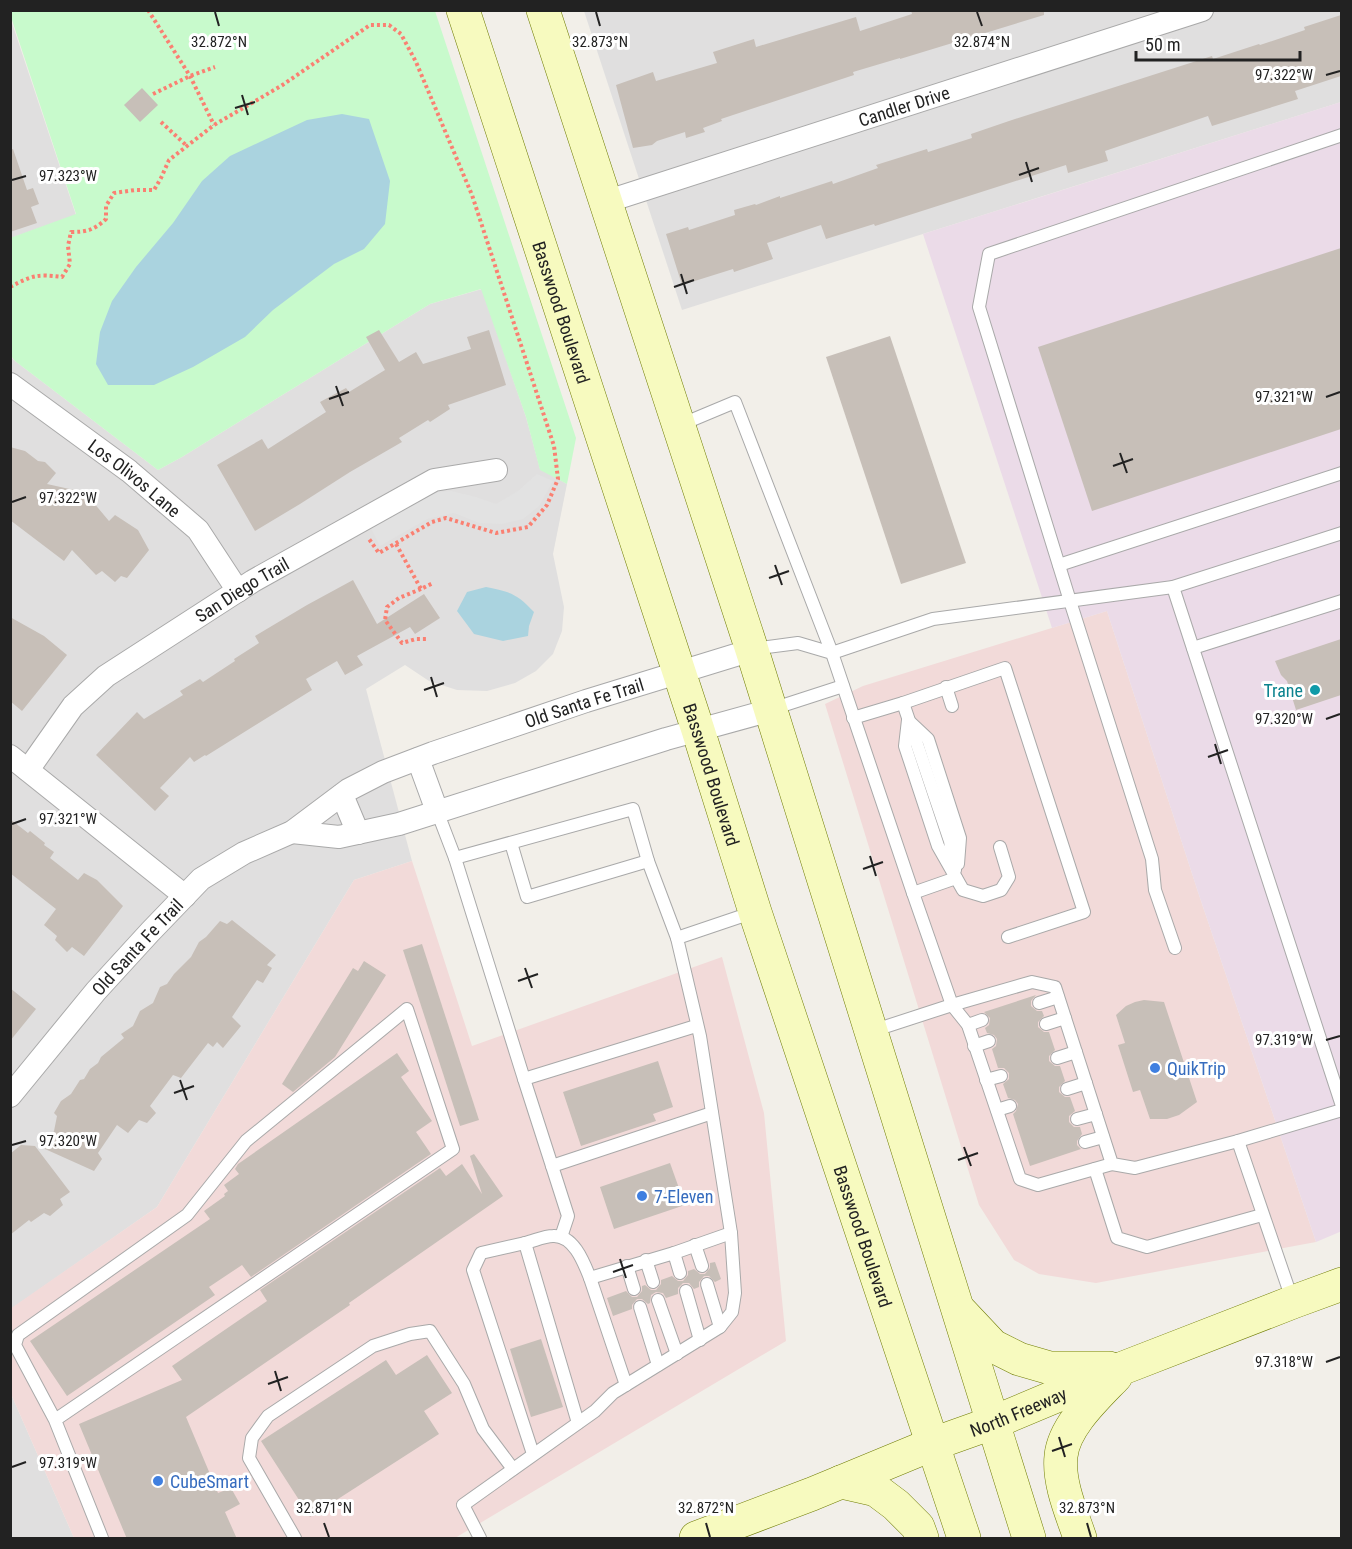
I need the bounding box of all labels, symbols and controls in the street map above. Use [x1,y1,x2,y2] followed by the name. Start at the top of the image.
[1136,24,1300,62] scale bar
[191,33,247,51] text: 32.872°N
[572,33,628,51] text: 32.873°N
[954,33,1010,51] text: 32.874°N
[1145,34,1180,55] text: 50 m
[1255,66,1314,84] text: 97.322°W
[856,81,952,130] street label: Candler Drive
[39,167,98,185] text: 97.323°W
[529,239,595,386] street label: Basswood Boulevard
[1255,388,1314,406] text: 97.321°W
[84,434,185,521] street label: Los Olivos Lane
[39,489,98,507] text: 97.322°W
[191,553,292,626] street label: San Diego Trail
[522,673,646,732] street label: Old Santa Fe Trail
[1263,680,1303,701] place label: Trane
[1308,683,1322,697] marker: Trane
[679,701,744,848] street label: Basswood Boulevard
[1255,710,1314,728] text: 97.320°W
[39,810,98,828] text: 97.321°W
[87,894,187,999] street label: Old Santa Fe Trail
[1255,1031,1314,1049] text: 97.319°W
[1167,1058,1226,1079] place label: QuikTrip
[1148,1061,1162,1075] marker: QuikTrip
[39,1132,98,1150] text: 97.320°W
[830,1163,897,1310] street label: Basswood Boulevard
[654,1186,714,1207] place label: 7-Eleven
[635,1189,649,1203] marker: 7-Eleven
[1255,1353,1314,1371] text: 97.318°W
[967,1382,1070,1441] street label: North Freeway
[39,1454,98,1472] text: 97.319°W
[170,1471,249,1492] place label: CubeSmart
[151,1474,165,1488] marker: CubeSmart
[296,1499,352,1517] text: 32.871°N
[678,1499,734,1517] text: 32.872°N
[1059,1499,1115,1517] text: 32.873°N

